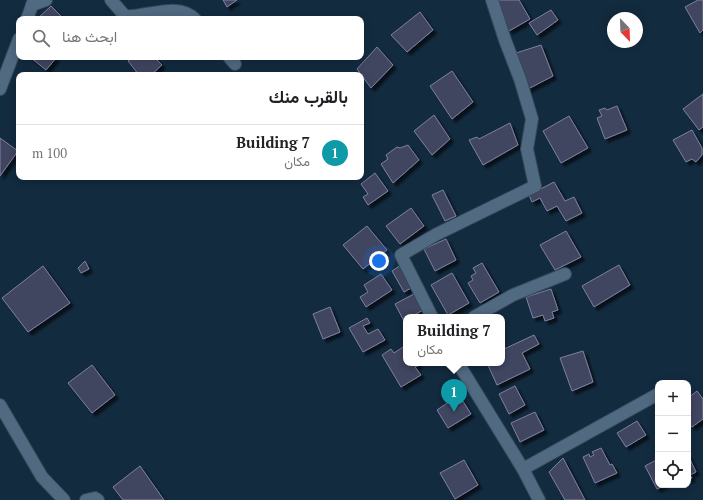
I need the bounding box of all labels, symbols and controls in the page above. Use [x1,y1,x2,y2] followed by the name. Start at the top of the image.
[607,12,643,48] north arrow
[16,16,364,60] search box
[62,26,117,46] text: ابحث هنا
[30,27,52,49] icon: search
[269,85,348,108] text: بالقرب منك
[236,132,310,152] text: Building 7
[32,144,67,162] text: 100 m
[331,144,339,162] text: 1
[284,152,310,170] text: مكان
[369,251,389,271] your location
[403,314,505,366] popup
[417,320,491,340] text: Building 7
[417,340,443,358] text: مكان
[441,379,467,412] pin: 1
[655,380,691,488] map controls
[655,380,691,416] button: +
[655,416,691,452] button: −
[655,452,691,488] button: locate

